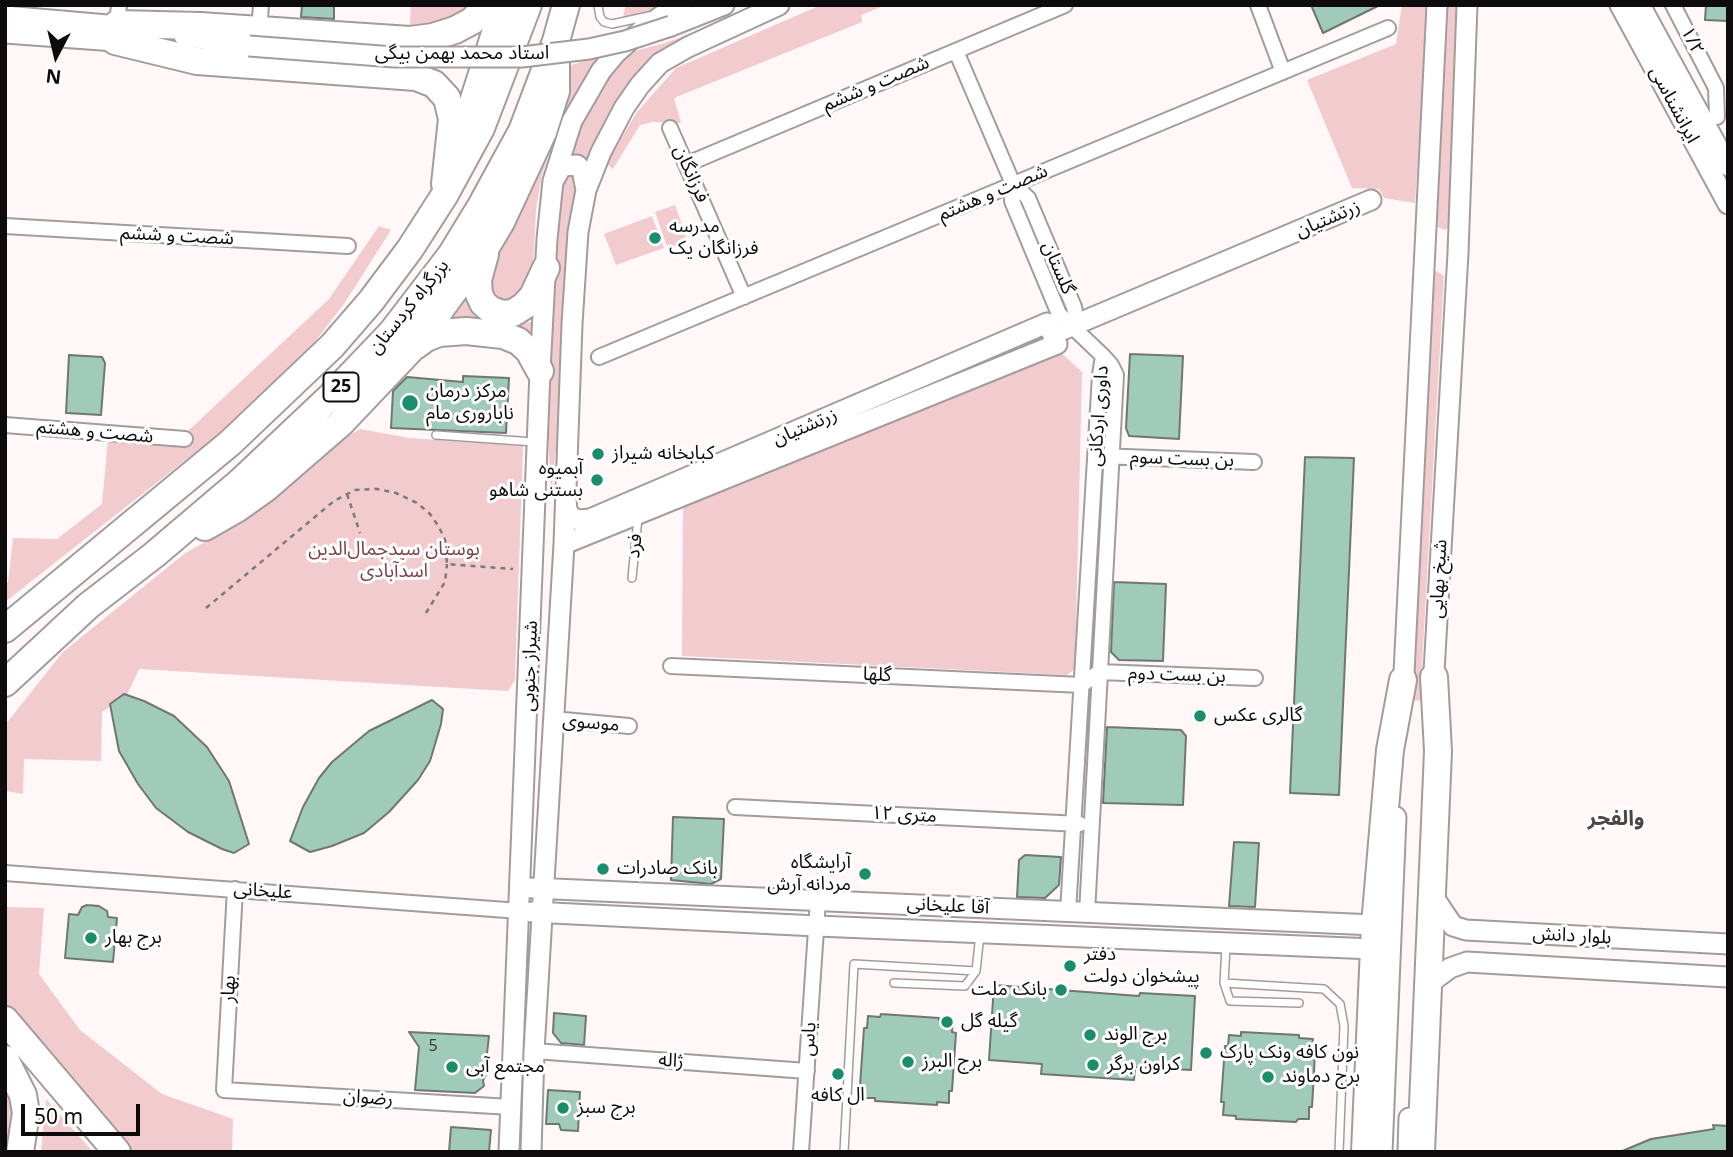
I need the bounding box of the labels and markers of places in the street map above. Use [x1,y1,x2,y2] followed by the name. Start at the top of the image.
[669,216,758,260] place label: مدرسه فرزانگان یک
[647,230,663,246] marker: مدرسه فرزانگان یک
[426,381,514,425] place label: مرکز درمان ناباروری مام
[400,393,420,413] marker: مرکز درمان ناباروری مام
[612,443,714,465] place label: کبابخانه شیراز
[590,446,606,462] marker: کبابخانه شیراز
[489,458,583,502] place label: آبمیوه بستنی شاهو
[589,472,605,488] marker: آبمیوه بستنی شاهو
[1214,705,1303,727] place label: گالری عکس
[1192,708,1208,724] marker: گالری عکس
[767,852,851,896] place label: آرایشگاه مردانه آرش
[617,858,718,880] place label: بانک صادرات
[595,861,611,877] marker: بانک صادرات
[857,866,873,882] marker: آرایشگاه مردانه آرش
[105,927,162,949] place label: برج بهار
[83,930,99,946] marker: برج بهار
[1084,944,1200,988] place label: دفتر پیشخوان دولت
[1062,958,1078,974] marker: دفتر پیشخوان دولت
[971,979,1047,1001] place label: بانک ملت
[1053,982,1069,998] marker: بانک ملت
[961,1011,1017,1033] place label: گیله گل
[939,1014,955,1030] marker: گیله گل
[1104,1024,1167,1046] place label: برج الوند
[1082,1027,1098,1043] marker: برج الوند
[1220,1042,1359,1064] place label: نون کافه ونک پارک
[1198,1045,1214,1061] marker: نون کافه ونک پارک
[922,1051,982,1073] place label: برج البرز
[900,1054,916,1070] marker: برج البرز
[1107,1054,1180,1076] place label: کراون برگر
[466,1056,545,1078] place label: مجتمع آبی
[1085,1057,1101,1073] marker: کراون برگر
[444,1059,460,1075] marker: مجتمع آبی
[830,1066,846,1082] marker: ال کافه
[1282,1066,1360,1088] place label: برج دماوند
[1260,1069,1276,1085] marker: برج دماوند
[811,1085,865,1107] place label: ال کافه
[577,1097,636,1119] place label: برج سبز
[555,1100,571,1116] marker: برج سبز

